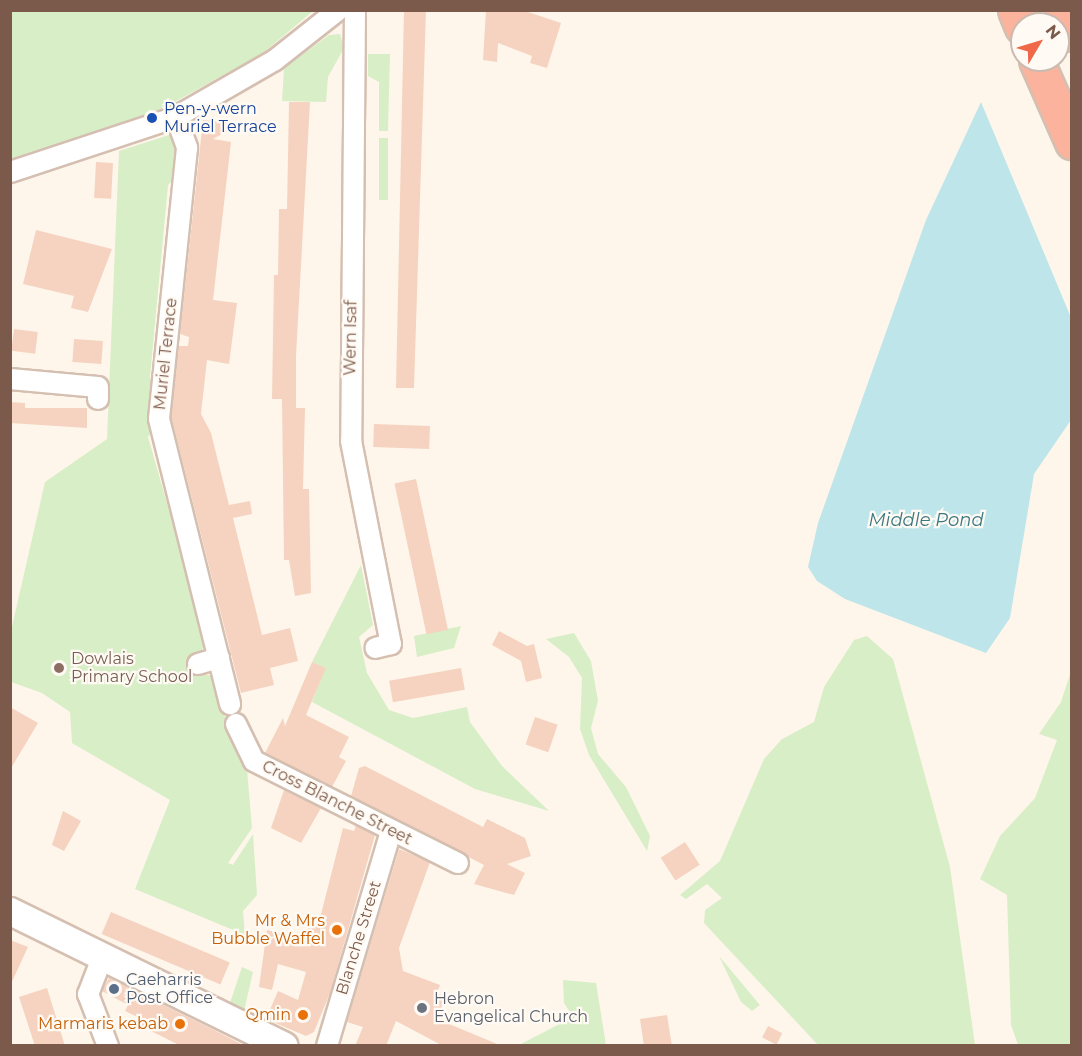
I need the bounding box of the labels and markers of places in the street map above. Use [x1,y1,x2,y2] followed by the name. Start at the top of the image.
[164,99,277,137] place label: Pen-y-wern Muriel Terrace
[145,111,159,125] marker: Pen-y-wern Muriel Terrace
[71,649,192,687] place label: Dowlais Primary School
[52,661,66,675] marker: Dowlais Primary School
[211,911,325,949] place label: Mr & Mrs Bubble Waffel
[330,923,344,937] marker: Mr & Mrs Bubble Waffel
[126,970,213,1008] place label: Caeharris Post Office
[107,982,121,996] marker: Caeharris Post Office
[434,989,588,1027] place label: Hebron Evangelical Church
[415,1001,429,1015] marker: Hebron Evangelical Church
[245,1005,291,1025] place label: Qmin
[296,1008,310,1022] marker: Qmin
[38,1014,168,1034] place label: Marmaris kebab
[173,1017,187,1031] marker: Marmaris kebab

